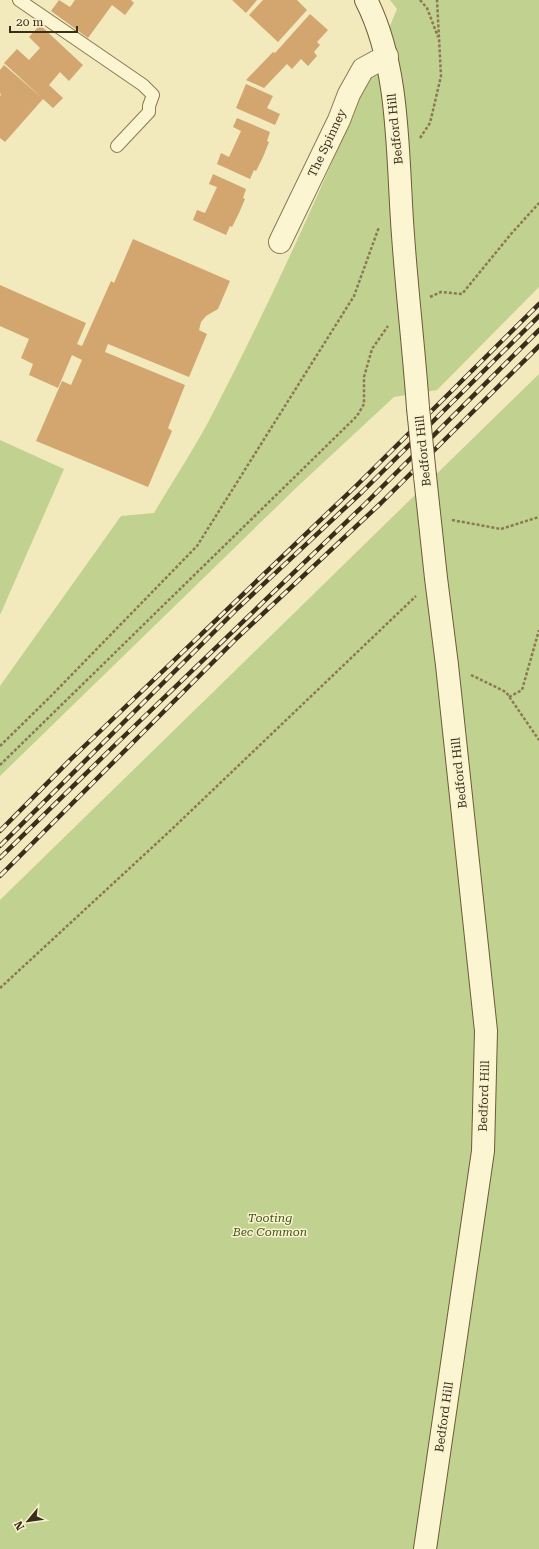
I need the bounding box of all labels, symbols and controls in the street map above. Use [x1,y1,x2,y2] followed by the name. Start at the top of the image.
[10,8,77,34] scale bar
[16,15,43,29] text: 20 m
[384,93,406,165] street label: Bedford Hill
[305,106,349,179] street label: The Spinney
[412,415,434,487] street label: Bedford Hill
[448,737,470,809] street label: Bedford Hill
[476,1060,492,1132] street label: Bedford Hill
[232,1211,307,1239] park label: Tooting Bec Common
[432,1380,456,1453] street label: Bedford Hill
[8,1501,48,1541] north arrow
[12,1518,27,1532] text: N

